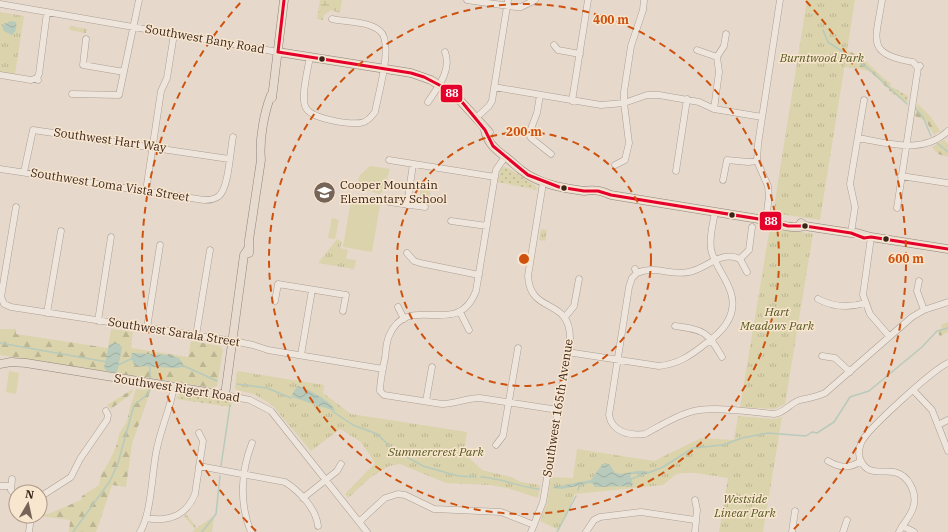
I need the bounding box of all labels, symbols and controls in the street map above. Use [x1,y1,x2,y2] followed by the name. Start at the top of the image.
[593,12,629,27] text: 400 m
[144,21,266,56] street label: Southwest Bany Road
[779,50,865,65] park label: Burntwood Park
[317,54,327,64] unlabelled marker
[440,84,463,103] line badge: 88
[445,86,459,100] text: 88
[53,124,168,155] street label: Southwest Hart Way
[506,124,542,139] text: 200 m
[30,165,191,204] street label: Southwest Loma Vista Street
[340,177,447,206] place label: Cooper Mountain Elementary School
[311,179,337,205] school or university icon: Cooper Mountain Elementary School
[559,183,569,193] unlabelled marker
[727,210,737,220] unlabelled marker
[759,211,782,231] line badge: 88
[764,214,778,228] text: 88
[800,221,810,231] unlabelled marker
[881,234,891,244] unlabelled marker
[888,251,924,266] text: 600 m
[517,252,531,266] centre of rings
[739,304,815,333] park label: Hart Meadows Park
[107,314,241,349] street label: Southwest Sarala Street
[539,338,576,478] street label: Southwest 165th Avenue
[113,370,241,405] street label: Southwest Rigert Road
[387,444,485,459] park label: Summercrest Park
[8,484,48,524] north arrow
[24,487,35,502] text: N
[713,491,776,520] park label: Westside Linear Park

